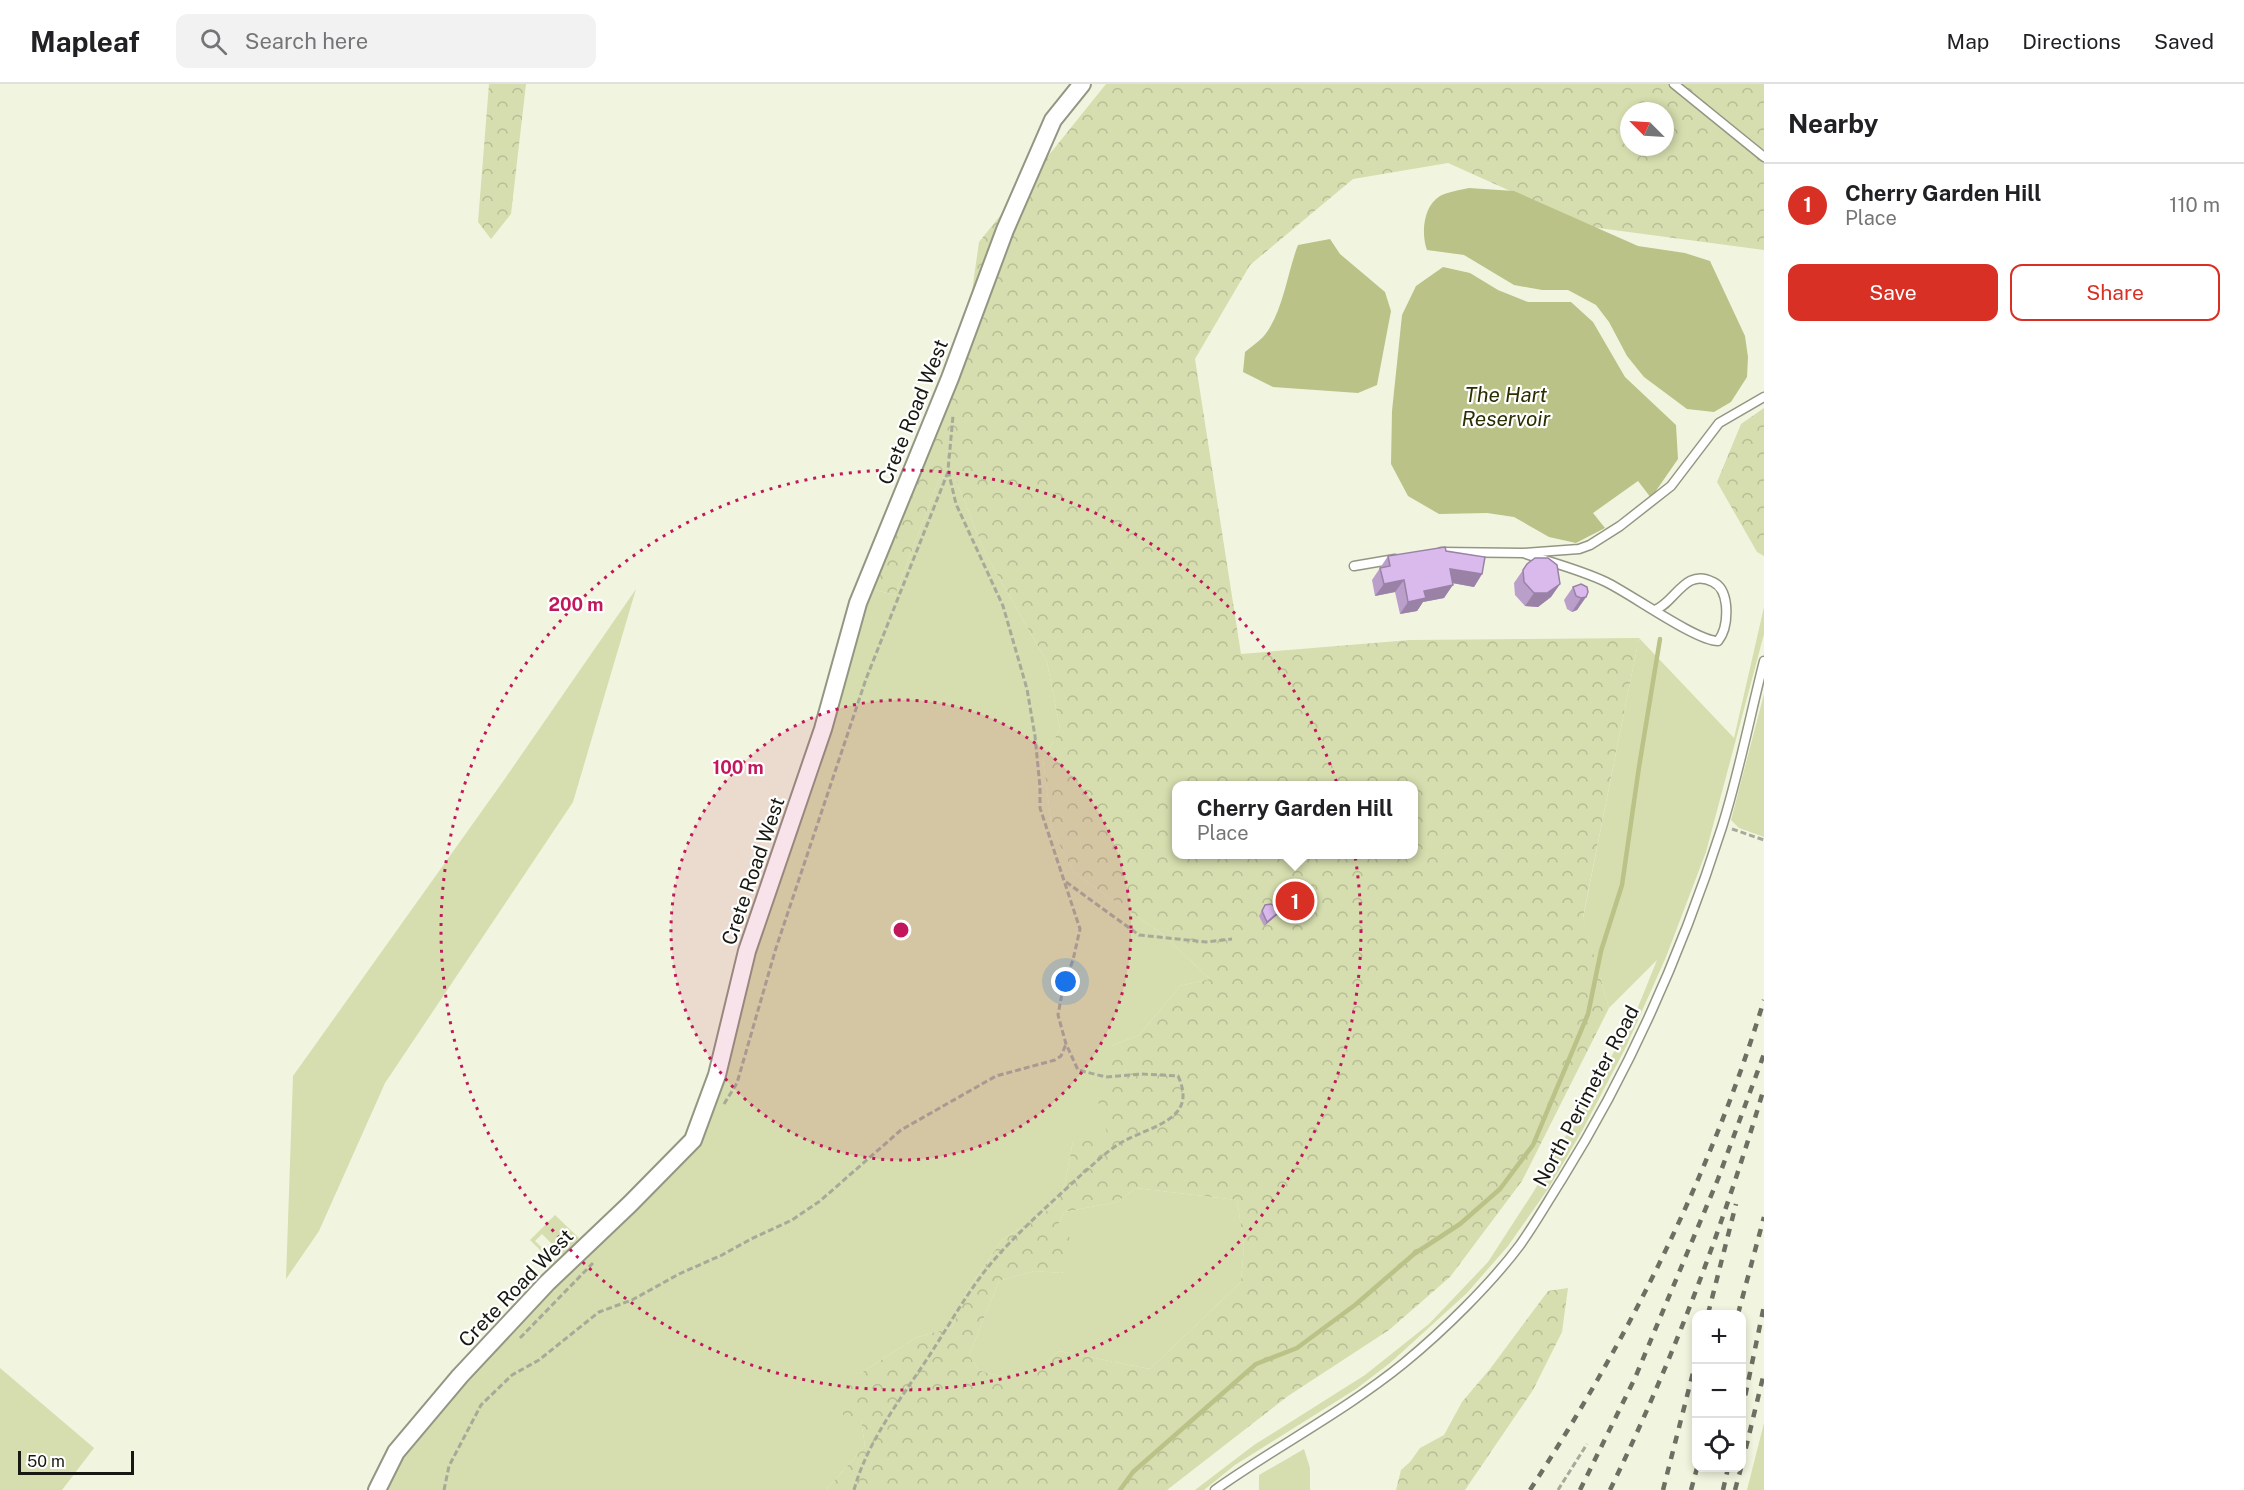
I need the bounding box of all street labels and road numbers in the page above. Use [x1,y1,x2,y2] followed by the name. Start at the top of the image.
[873,336,953,488] street label: Crete Road West
[716,794,790,948] street label: Crete Road West
[1528,1001,1644,1191] street label: North Perimeter Road
[454,1224,578,1352] street label: Crete Road West

